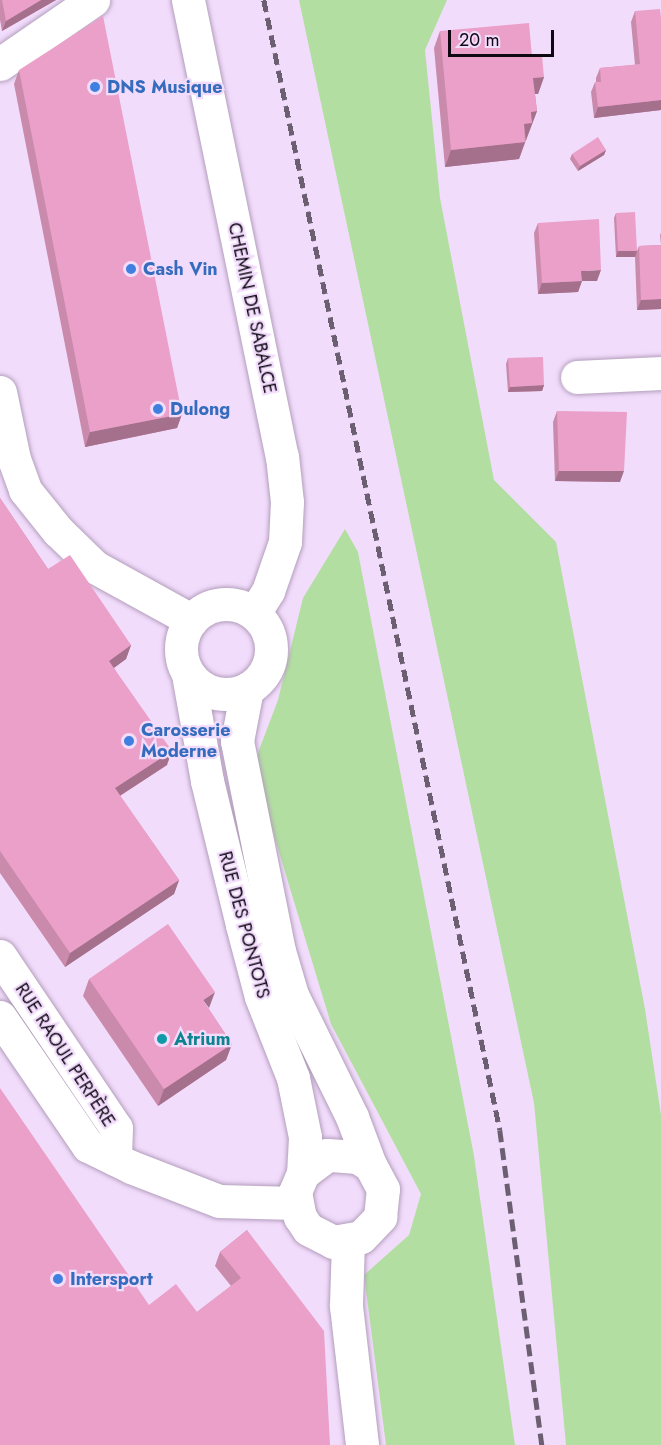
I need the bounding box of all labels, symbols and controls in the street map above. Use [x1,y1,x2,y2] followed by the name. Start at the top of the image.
[451,18,558,56] scale bar
[459,27,499,53] text: 20 m
[107,76,222,98] place label: DNS Musique
[88,80,102,94] marker: DNS Musique
[223,221,281,395] street label: CHEMIN DE SABALCE
[143,258,218,280] place label: Cash Vin
[124,262,138,276] marker: Cash Vin
[170,398,230,420] place label: Dulong
[151,402,165,416] marker: Dulong
[141,720,230,762] place label: Carosserie Moderne
[122,734,136,748] marker: Carosserie Moderne
[214,849,274,1001] street label: RUE DES PONTOTS
[11,979,119,1131] street label: RUE RAOUL PERPÈRE
[174,1028,230,1050] place label: Atrium
[155,1032,169,1046] marker: Atrium
[70,1268,153,1290] place label: Intersport
[51,1272,65,1286] marker: Intersport

